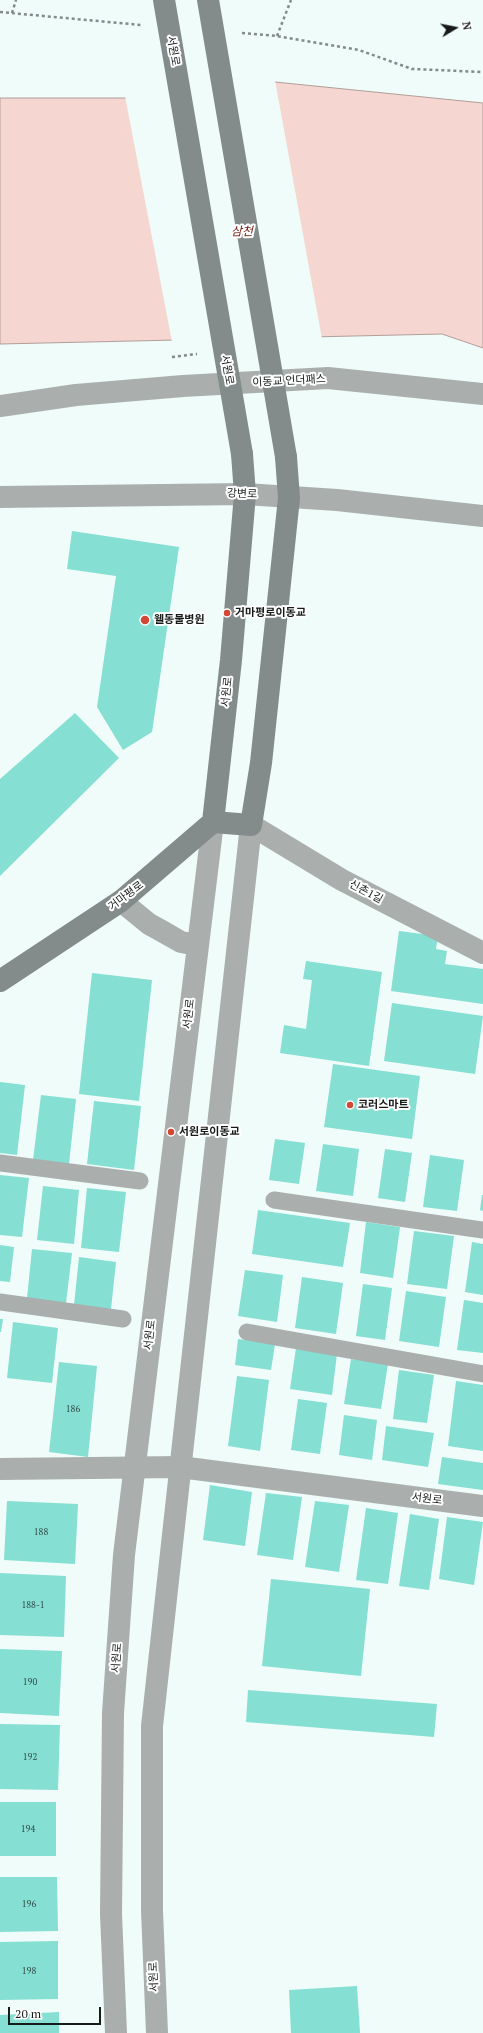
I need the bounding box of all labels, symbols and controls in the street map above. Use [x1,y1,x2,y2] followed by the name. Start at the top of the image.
[435,8,475,48] north arrow
[459,21,474,31] text: N
[164,35,182,67] street label: 서원로
[231,225,253,239] water label: 삼천
[218,354,236,386] street label: 서원로
[252,372,326,390] street label: 이동교 언더패스
[227,487,257,501] street label: 강변로
[235,606,306,620] place label: 거마평로이동교
[222,608,232,618] marker: 거마평로이동교
[154,613,205,627] place label: 웰동물병원
[139,614,151,626] marker: 웰동물병원
[219,676,235,708] street label: 서원로
[347,878,385,906] street label: 신촌1길
[106,879,146,913] street label: 거마평로
[181,998,197,1030] street label: 서원로
[358,1098,409,1112] place label: 코러스마트
[345,1100,355,1110] marker: 코러스마트
[179,1125,240,1139] place label: 서원로이동교
[166,1127,176,1137] marker: 서원로이동교
[142,1319,158,1351] street label: 서원로
[66,1404,80,1414] house number: 186
[411,1491,443,1507] street label: 서원로
[34,1527,48,1537] house number: 188
[21,1600,45,1610] house number: 188-1
[109,1642,125,1674] street label: 서원로
[23,1677,37,1687] house number: 190
[23,1752,37,1762] house number: 192
[21,1824,35,1834] house number: 194
[22,1899,36,1909] house number: 196
[147,1962,161,1992] street label: 서원로
[22,1966,36,1976] house number: 198
[10,1999,103,2025] scale bar
[15,2006,41,2021] text: 20 m

